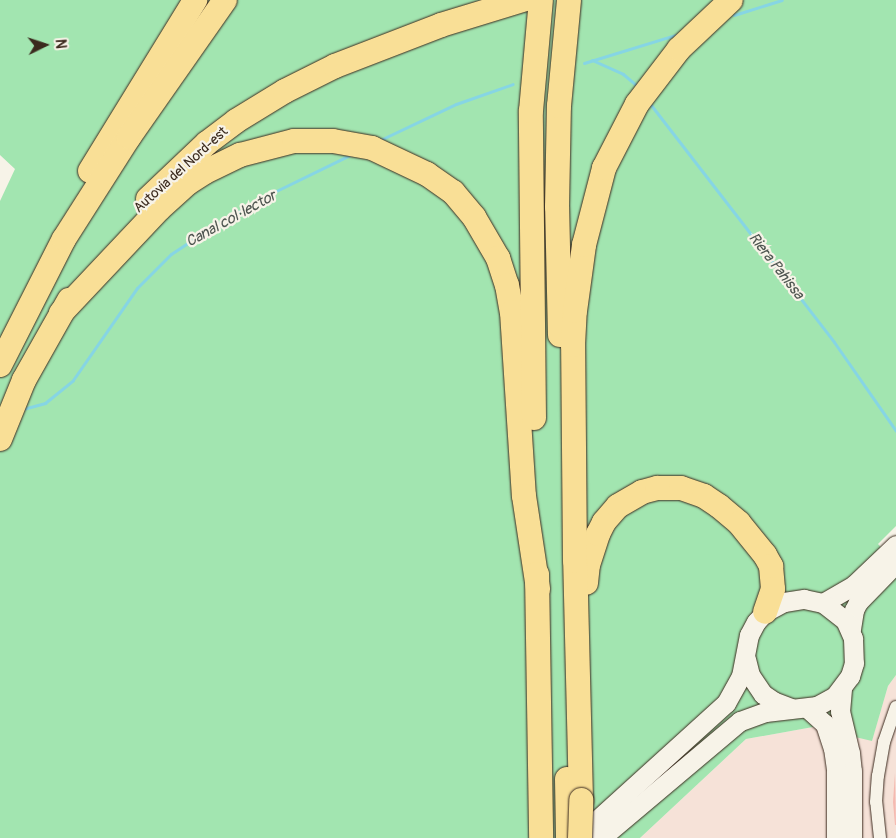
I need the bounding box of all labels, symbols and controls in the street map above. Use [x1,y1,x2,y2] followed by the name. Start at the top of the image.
[20,20,70,70] north arrow
[52,39,69,49] text: N
[131,123,231,217] street label: Autovia del Nord-est
[183,187,279,251] water label: Canal col·lector
[745,229,807,303] water label: Riera Pahissa

